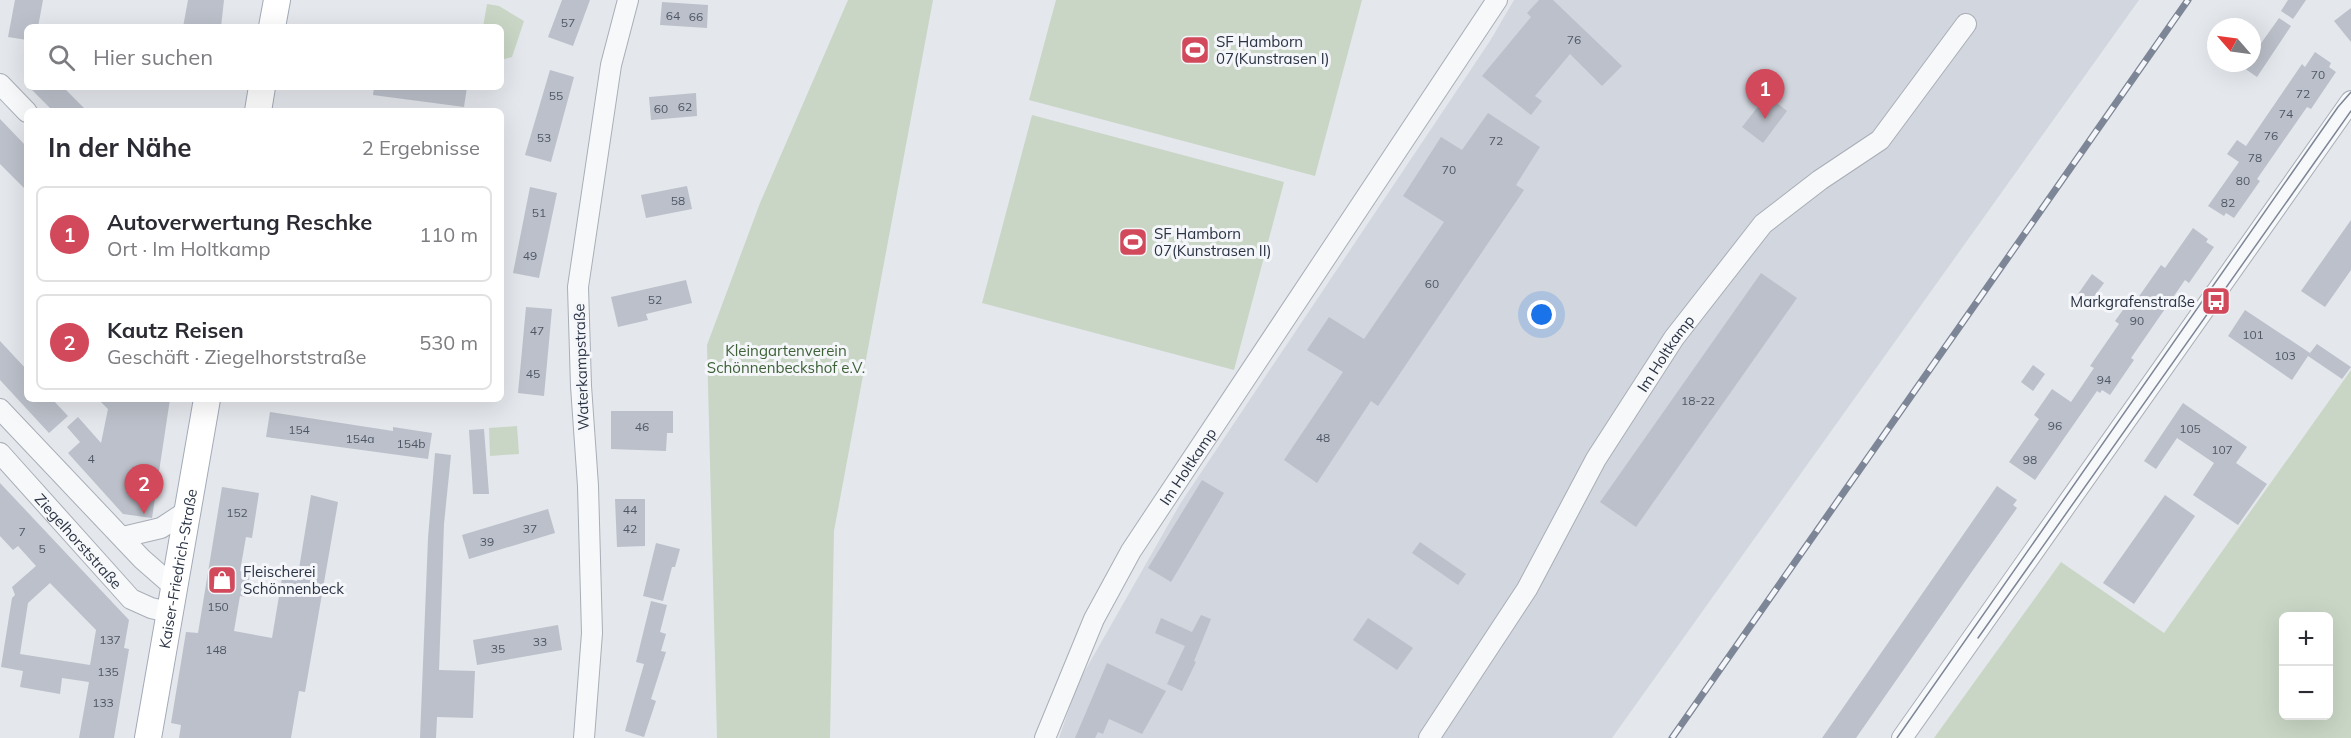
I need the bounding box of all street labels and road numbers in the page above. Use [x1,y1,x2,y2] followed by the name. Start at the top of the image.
[569,303,593,431] street label: Waterkampstraße
[1632,311,1698,395] street label: Im Holtkamp
[1155,424,1220,508] street label: Im Holtkamp
[154,487,201,650] street label: Kaiser-Friedrich-Straße
[31,489,126,592] street label: Ziegelhorststraße

